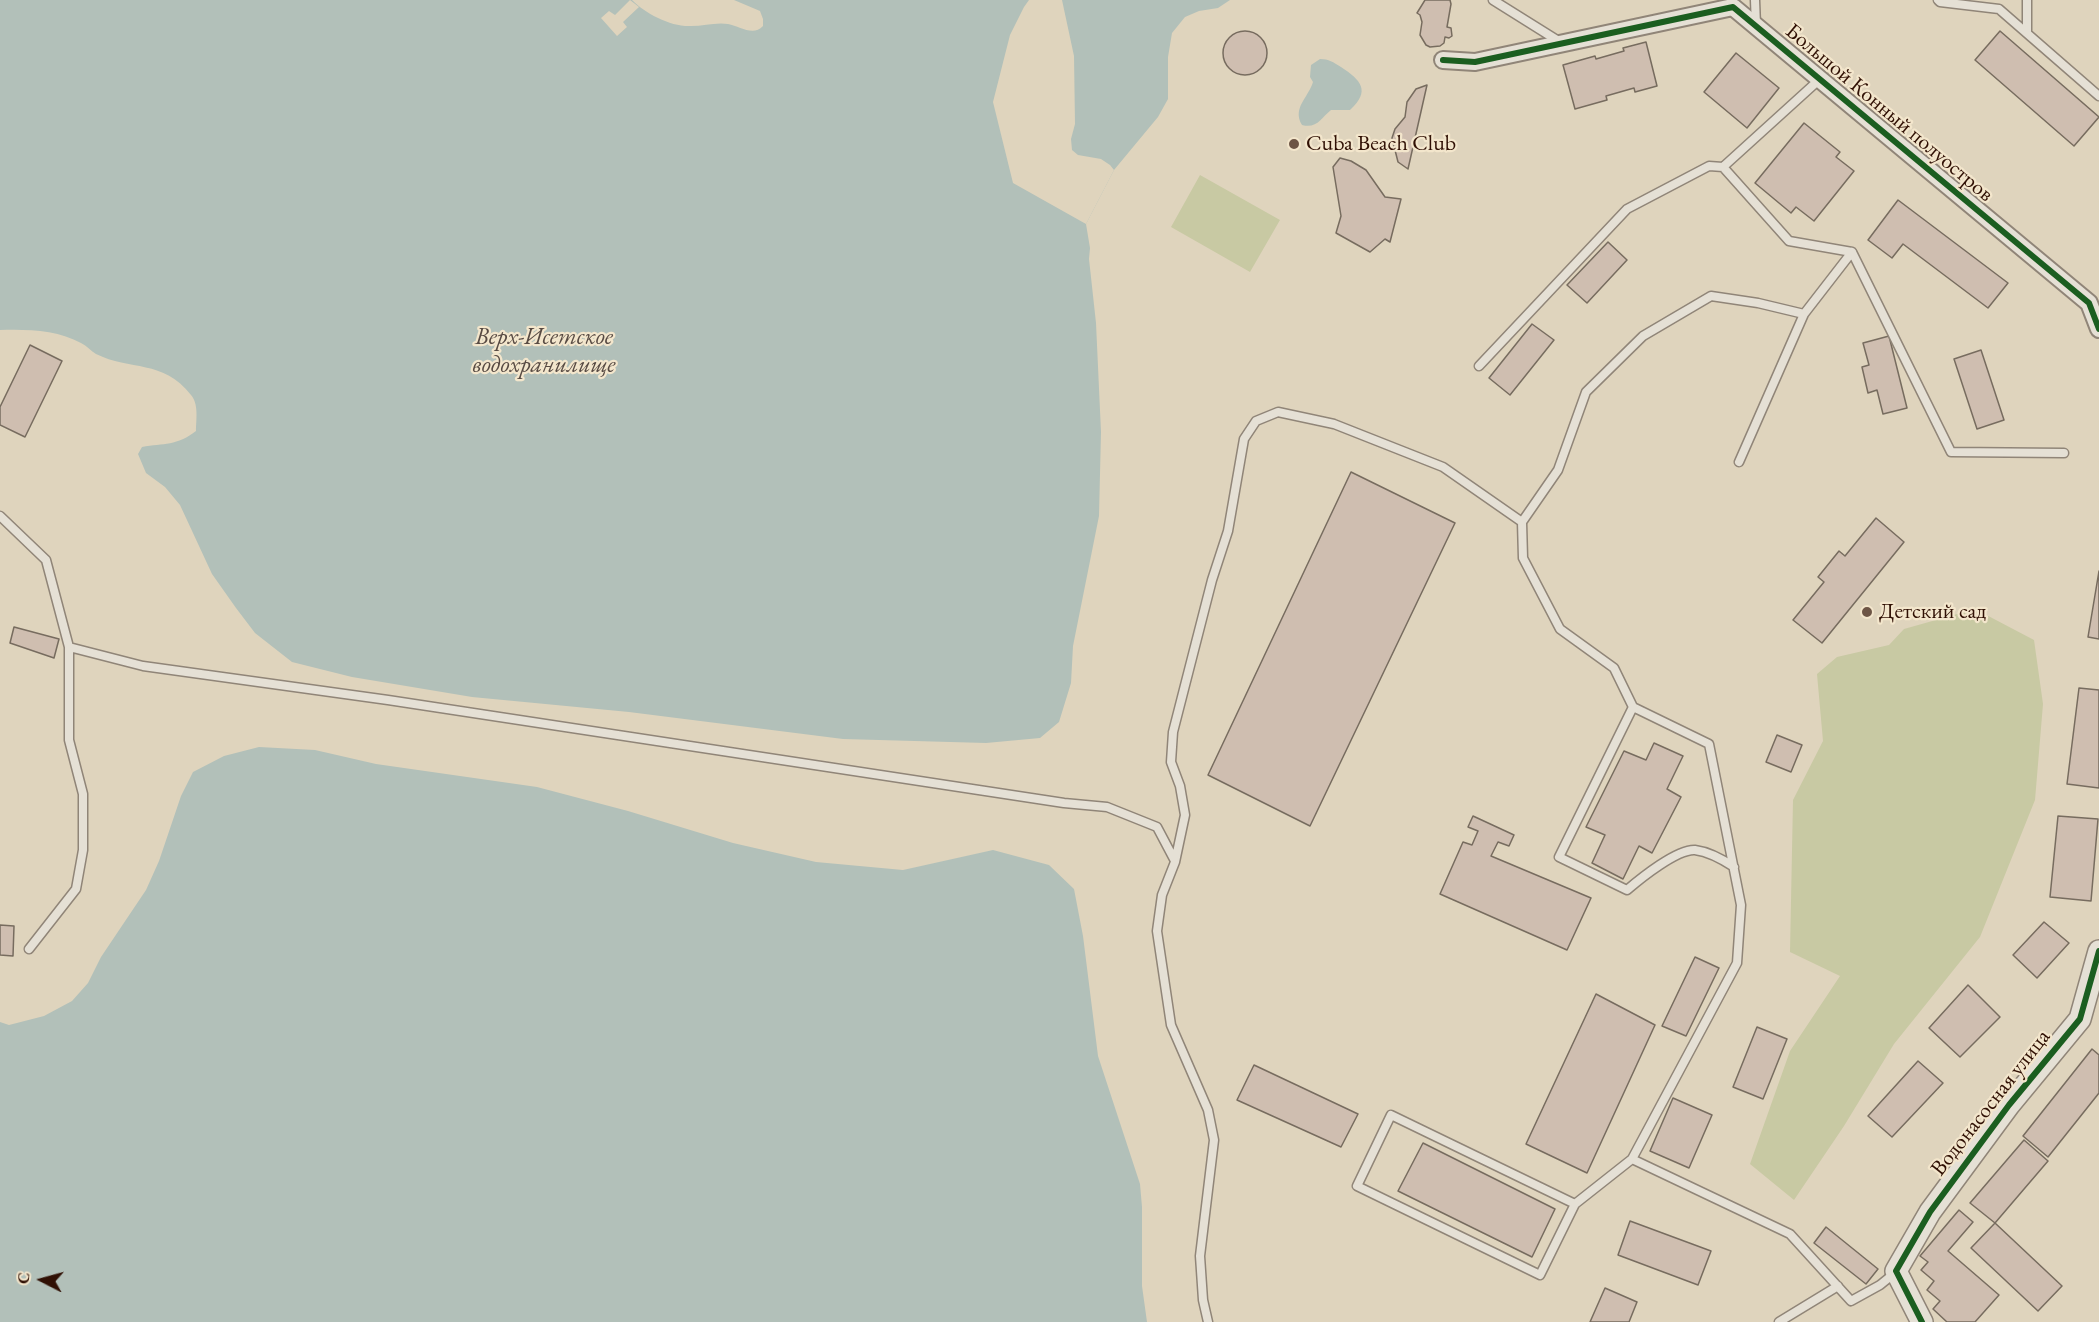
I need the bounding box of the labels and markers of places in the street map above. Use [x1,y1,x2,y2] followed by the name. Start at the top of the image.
[1306,131,1456,157] place label: Cuba Beach Club
[1287,137,1301,151] marker: Cuba Beach Club
[1879,599,1986,625] place label: Детский сад
[1860,605,1874,619] marker: Детский сад

